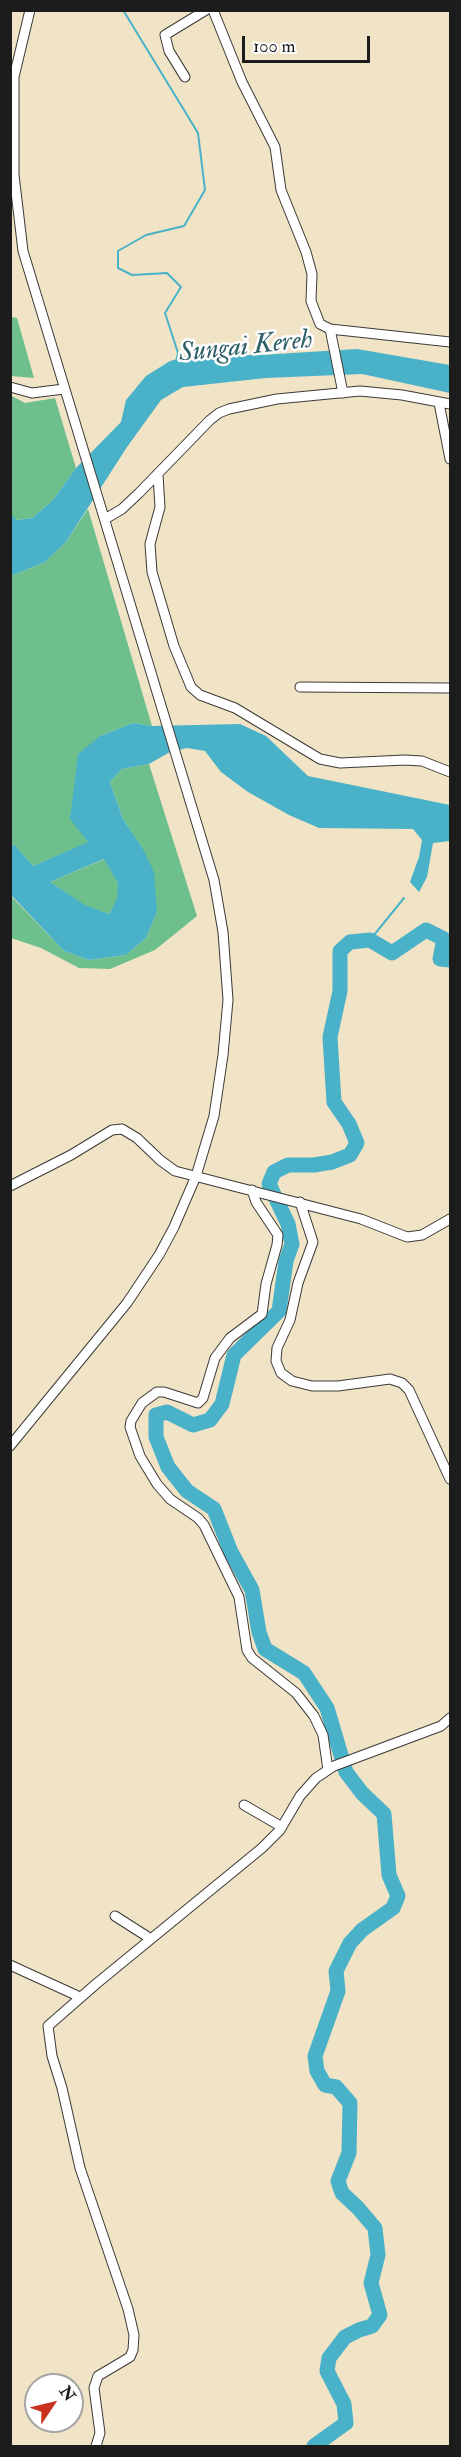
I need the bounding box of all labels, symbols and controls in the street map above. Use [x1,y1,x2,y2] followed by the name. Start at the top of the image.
[245,24,372,62] scale bar
[253,35,296,58] text: 100 m
[178,325,314,371] water label: Sungai Kereh
[24,2373,84,2433] north arrow
[55,2382,79,2405] text: N

